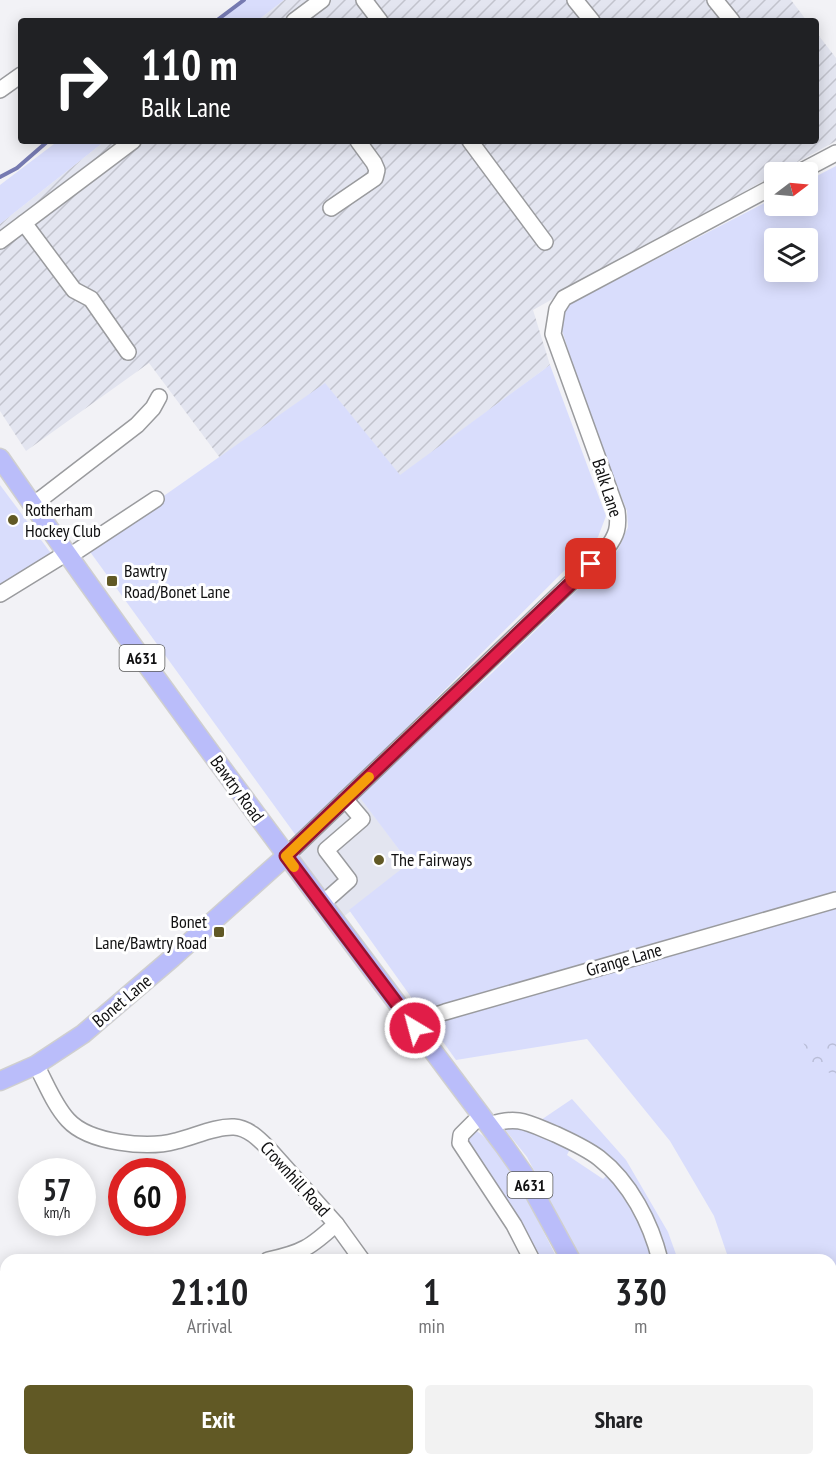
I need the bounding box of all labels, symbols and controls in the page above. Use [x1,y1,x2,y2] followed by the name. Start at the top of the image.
[141,37,238,92] text: 110 m
[42,42,120,120] icon: right
[141,90,231,124] text: Balk Lane
[764,162,818,216] north arrow
[764,162,818,282] map controls
[764,228,818,282] button: layers
[587,456,628,520] street label: Balk Lane
[25,498,101,542] place label: Rotherham Hockey Club
[6,513,20,527] marker: Rotherham Hockey Club
[565,538,616,589] pin
[574,547,607,580] icon: arrive
[124,559,230,603] place label: Bawtry Road/Bonet Lane
[105,574,119,588] marker: Bawtry Road/Bonet Lane
[120,645,164,671] road number: A631
[205,751,269,827] street label: Bawtry Road
[391,848,472,871] place label: The Fairways
[372,853,386,867] marker: The Fairways
[95,910,207,954] place label: Bonet Lane/Bawtry Road
[212,925,226,939] marker: Bonet Lane/Bawtry Road
[583,938,664,981] street label: Grange Lane
[87,969,156,1032] street label: Bonet Lane
[383,996,447,1060] position arrow
[255,1136,335,1221] street label: Crownhill Road
[108,1158,186,1236] speed limit sign: 60
[43,1170,71,1209] text: 57
[508,1172,552,1198] road number: A631
[44,1203,70,1222] text: km/h
[170,1268,248,1315] text: 21:10
[423,1268,440,1315] text: 1
[615,1268,667,1315] text: 330
[187,1313,232,1339] text: Arrival
[419,1313,445,1339] text: min
[634,1313,647,1339] text: m
[24,1385,413,1454] button: Exit
[425,1385,813,1454] button: Share

